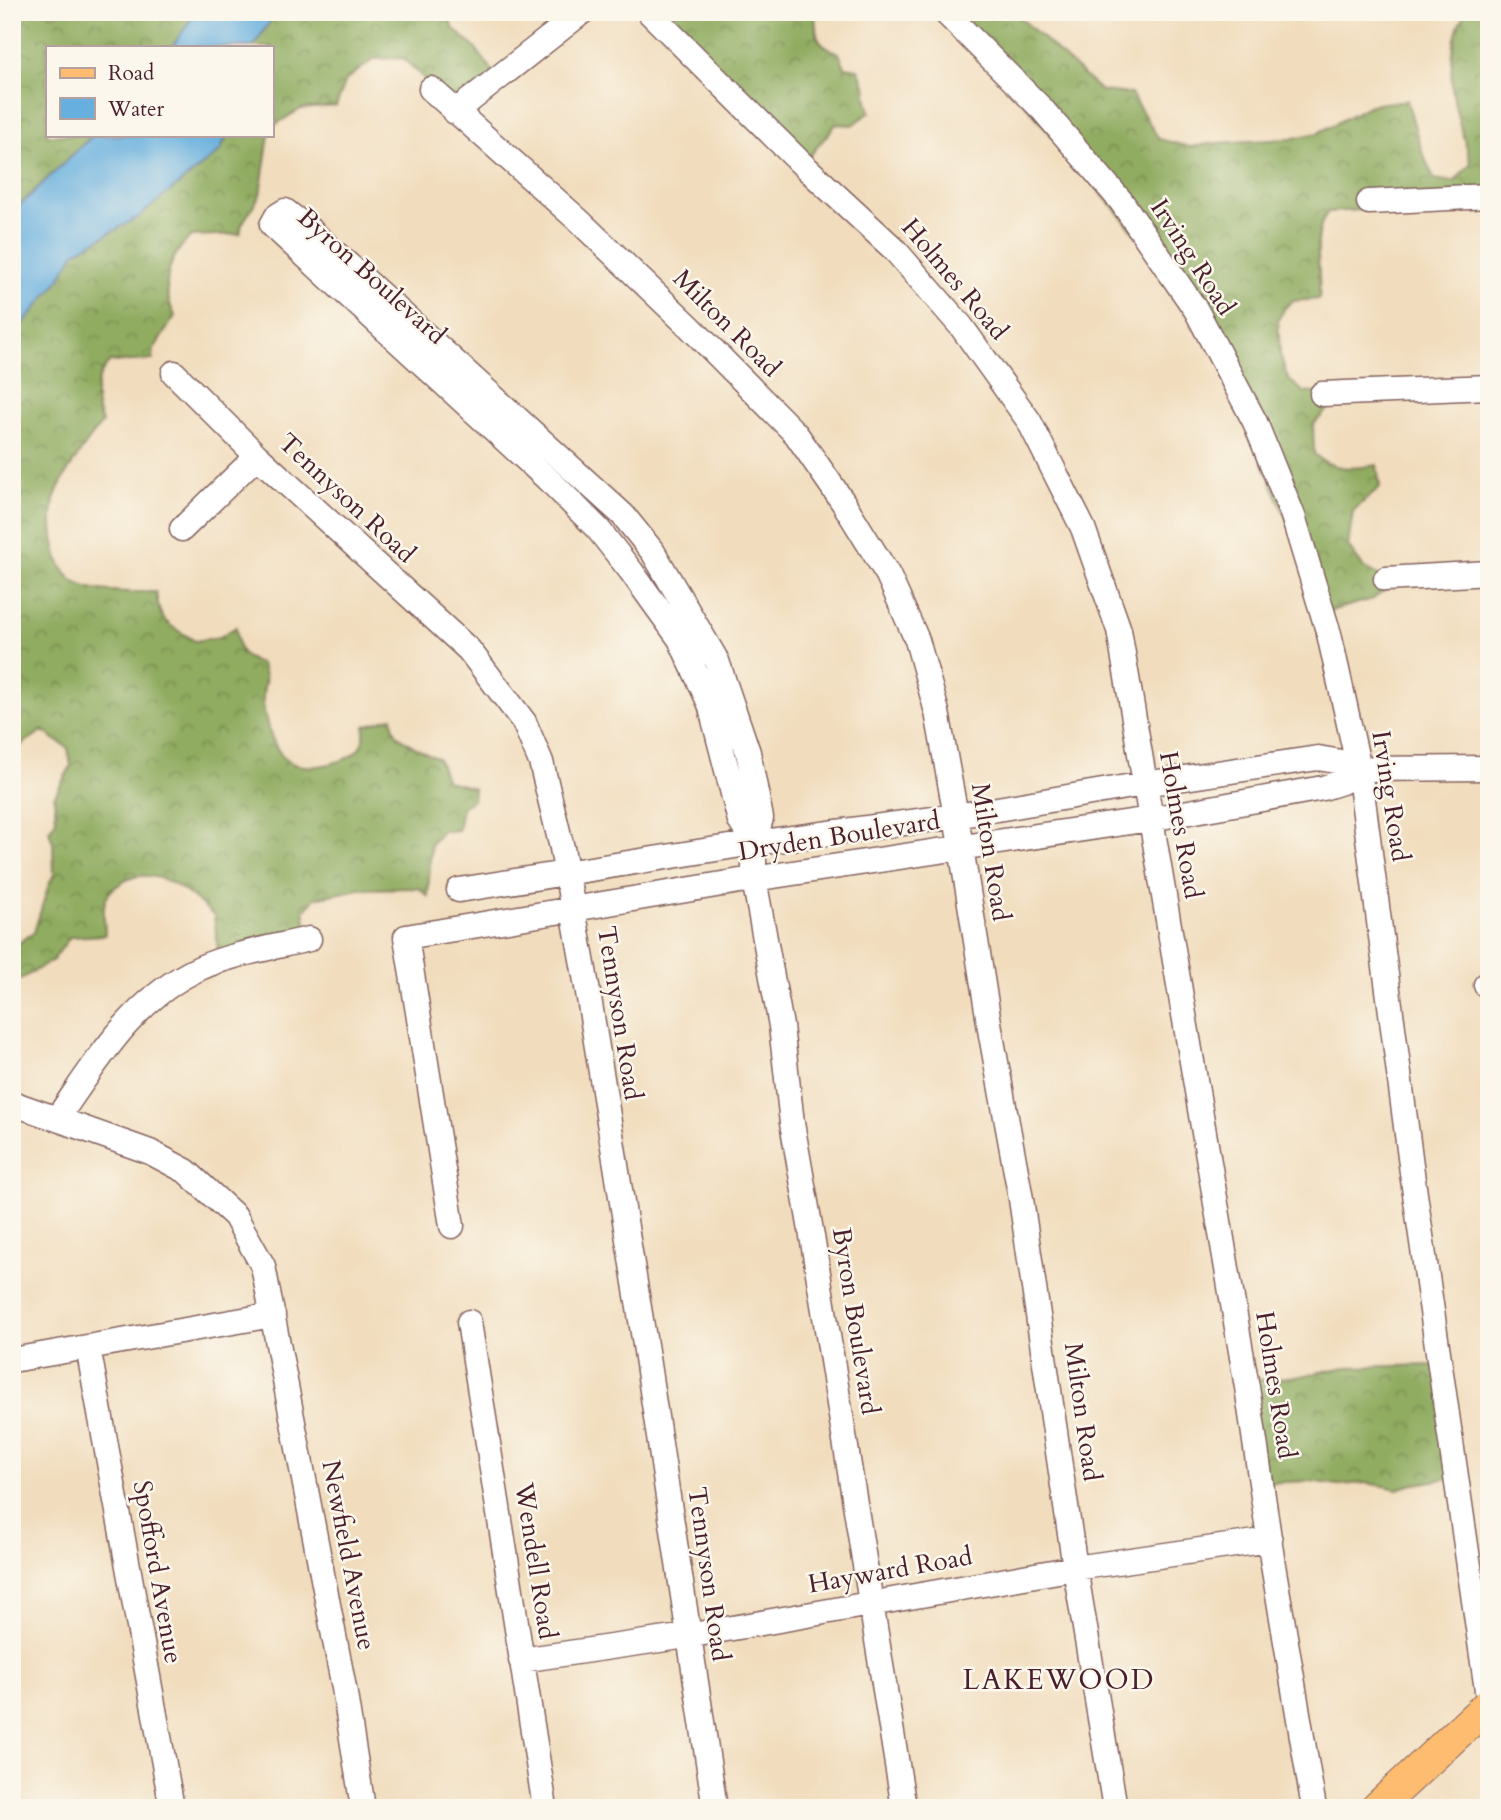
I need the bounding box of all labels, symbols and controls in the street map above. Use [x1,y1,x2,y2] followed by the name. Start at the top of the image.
[46,46,273,136] legend
[108,59,154,88] text: Road
[107,95,164,124] text: Water
[1142,192,1244,322] street label: Irving Road
[290,200,454,352] street label: Byron Boulevard
[894,211,1016,347] street label: Holmes Road
[665,261,789,385] street label: Milton Road
[271,425,423,571] street label: Tennyson Road
[1363,728,1419,864] street label: Irving Road
[1151,749,1211,902] street label: Holmes Road
[963,780,1019,924] street label: Milton Road
[736,803,943,869] street label: Dryden Boulevard
[589,923,651,1103] street label: Tennyson Road
[824,1225,888,1417] street label: Byron Boulevard
[1247,1309,1305,1461] street label: Holmes Road
[1056,1340,1110,1484] street label: Milton Road
[313,1457,385,1653] street label: Newfield Avenue
[125,1478,191,1666] street label: Spofford Avenue
[506,1479,566,1642] street label: Wendell Road
[679,1485,739,1664] street label: Tennyson Road
[805,1538,975,1602] street label: Hayward Road
[962,1661,1156,1699] district label: LAKEWOOD

